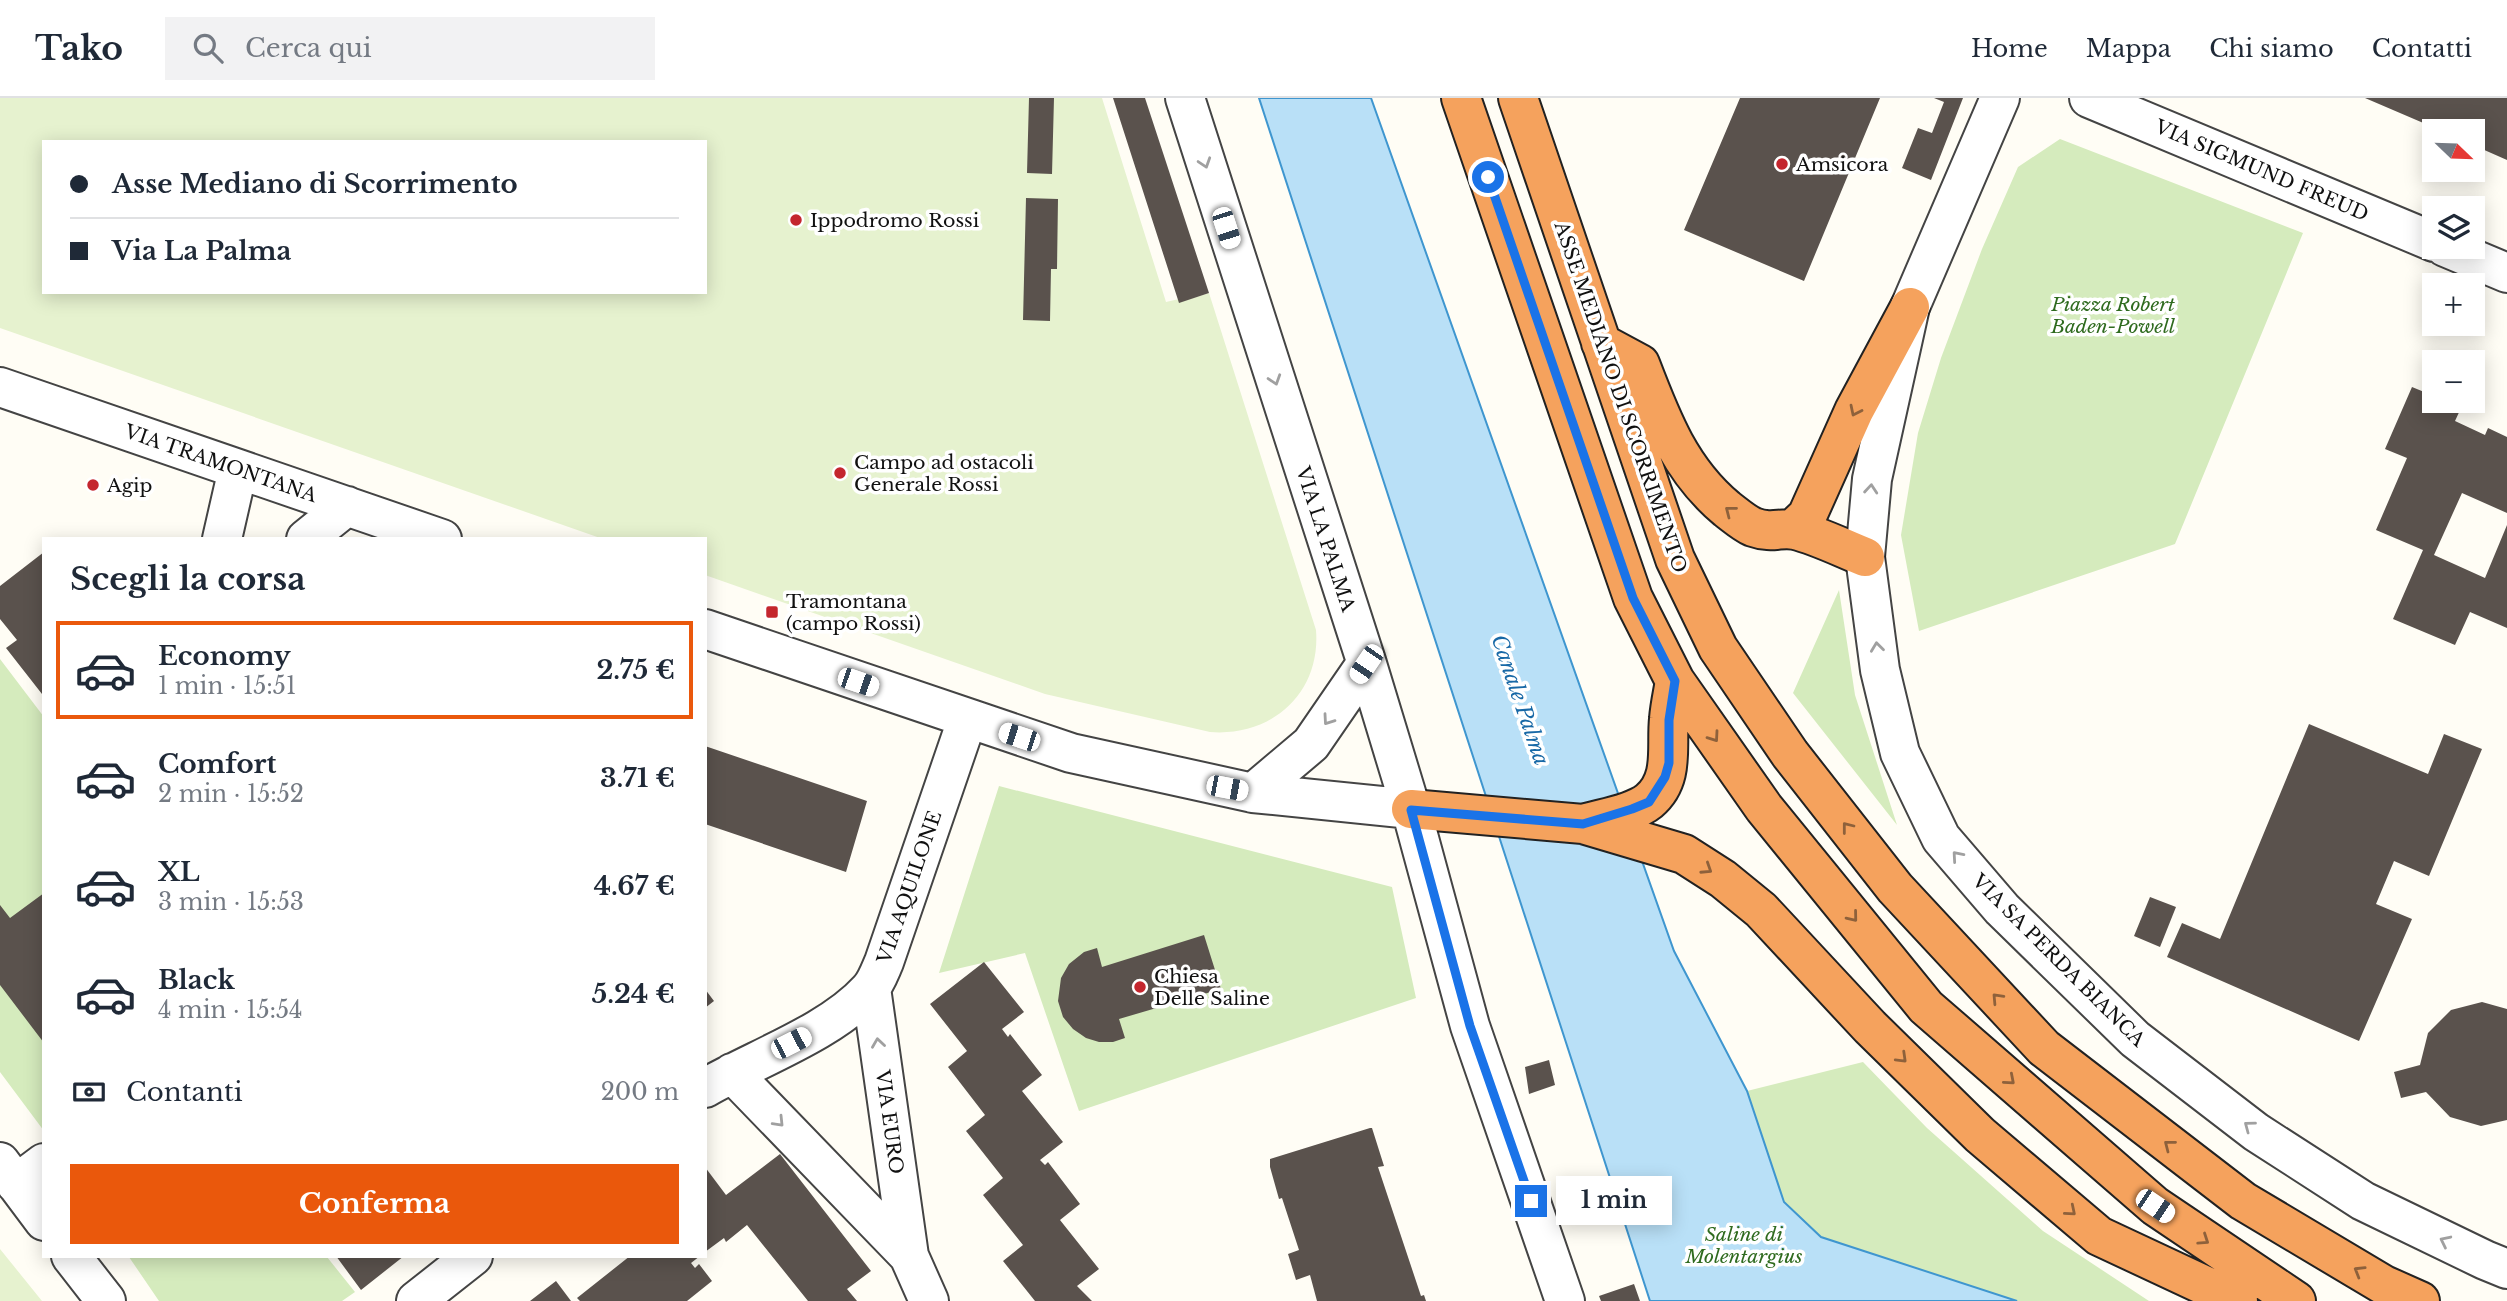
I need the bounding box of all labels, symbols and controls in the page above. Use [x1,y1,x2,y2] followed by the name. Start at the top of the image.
[165,17,655,80] search box
[35,28,123,69] text: Tako
[189,29,227,67] icon: search
[245,32,372,64] text: Cerca qui
[1971,34,2048,63] text: Home
[2086,34,2171,63] text: Mappa
[2209,34,2334,63] text: Chi siamo
[2372,34,2472,63] text: Contatti
[2151,115,2372,226] street label: VIA SIGMUND FREUD
[2422,119,2485,182] north arrow
[2422,119,2485,413] map controls
[1795,153,1889,176] place label: Amsicora
[1774,156,1790,172] marker: Amsicora
[1197,157,1212,169] one-way arrow
[1472,161,1504,193] route start
[112,168,518,200] text: Asse Mediano di Scorrimento
[2422,196,2485,259] button: layers
[1210,205,1243,251] car
[810,209,980,232] place label: Ippodromo Rossi
[788,212,804,228] marker: Ippodromo Rossi
[1549,218,1692,576] street label: ASSE MEDIANO DI SCORRIMENTO
[112,235,291,267] text: Via La Palma
[2422,273,2485,336] button: +
[2050,293,2175,338] park label: Piazza Robert Baden-Powell
[2422,350,2485,413] button: −
[1267,373,1281,385] one-way arrow
[1849,404,1863,416] one-way arrow
[121,419,320,507] street label: VIA TRAMONTANA
[854,451,1034,496] place label: Campo ad ostacoli Generale Rossi
[1291,463,1360,615] street label: VIA LA PALMA
[832,465,848,481] marker: Campo ad ostacoli Generale Rossi
[106,474,152,497] place label: Agip
[85,477,101,493] marker: Agip
[1863,483,1878,494] one-way arrow
[1726,507,1738,520] one-way arrow
[70,559,306,599] text: Scegli la corsa
[786,590,921,635] place label: Tramontana (campo Rossi)
[764,604,780,620] marker: Tramontana (campo Rossi)
[1485,631,1555,769] water label: Canale Palma
[74,639,137,702] icon: car
[158,640,291,672] text: Economy
[1346,641,1387,687] car
[1869,641,1884,652] one-way arrow
[596,654,675,686] text: 2.75 €
[835,665,882,699] car
[158,672,296,700] text: 1 min · 15:51
[1323,712,1336,725] one-way arrow
[996,721,1043,753] car
[1706,729,1718,742] one-way arrow
[74,747,137,810] icon: car
[158,748,276,780] text: Comfort
[600,762,675,794] text: 3.71 €
[1205,774,1250,802] car
[158,780,304,808] text: 2 min · 15:52
[872,808,946,968] street label: VIA AQUILONE
[1843,822,1856,834] one-way arrow
[1953,851,1965,864] one-way arrow
[74,855,137,918] icon: car
[158,856,200,888] text: XL
[1700,860,1713,873] one-way arrow
[1967,869,2150,1052] street label: VIA SA PERDA BIANCA
[594,870,675,902] text: 4.67 €
[158,888,304,916] text: 3 min · 15:53
[1844,909,1857,921] one-way arrow
[74,963,137,1026] icon: car
[158,964,235,996] text: Black
[1154,965,1270,1010] place label: Chiesa Delle Saline
[592,978,675,1010] text: 5.24 €
[1132,979,1148,995] marker: Chiesa Delle Saline
[1993,993,2005,1006] one-way arrow
[158,996,303,1024] text: 4 min · 15:54
[768,1024,815,1062] car
[871,1037,886,1049] one-way arrow
[1894,1050,1907,1063] one-way arrow
[871,1068,908,1176] street label: VIA EURO
[2002,1072,2015,1084] one-way arrow
[70,1073,108,1111] icon: cash
[126,1076,243,1108] text: Contanti
[601,1078,679,1106] text: 200 m
[771,1114,784,1127] one-way arrow
[2244,1122,2257,1135] one-way arrow
[2165,1141,2177,1154] one-way arrow
[70,1164,679,1244] button: Conferma
[1556,1176,1671,1226] callout: 1 min
[1515,1185,1547,1217] route end
[1581,1186,1647,1214] text: 1 min
[2132,1186,2179,1226] car
[2062,1203,2075,1215] one-way arrow
[1684,1223,1803,1268] park label: Saline di Molentargius
[2197,1231,2210,1244] one-way arrow
[2440,1235,2452,1249] one-way arrow
[2353,1266,2366,1279] one-way arrow

